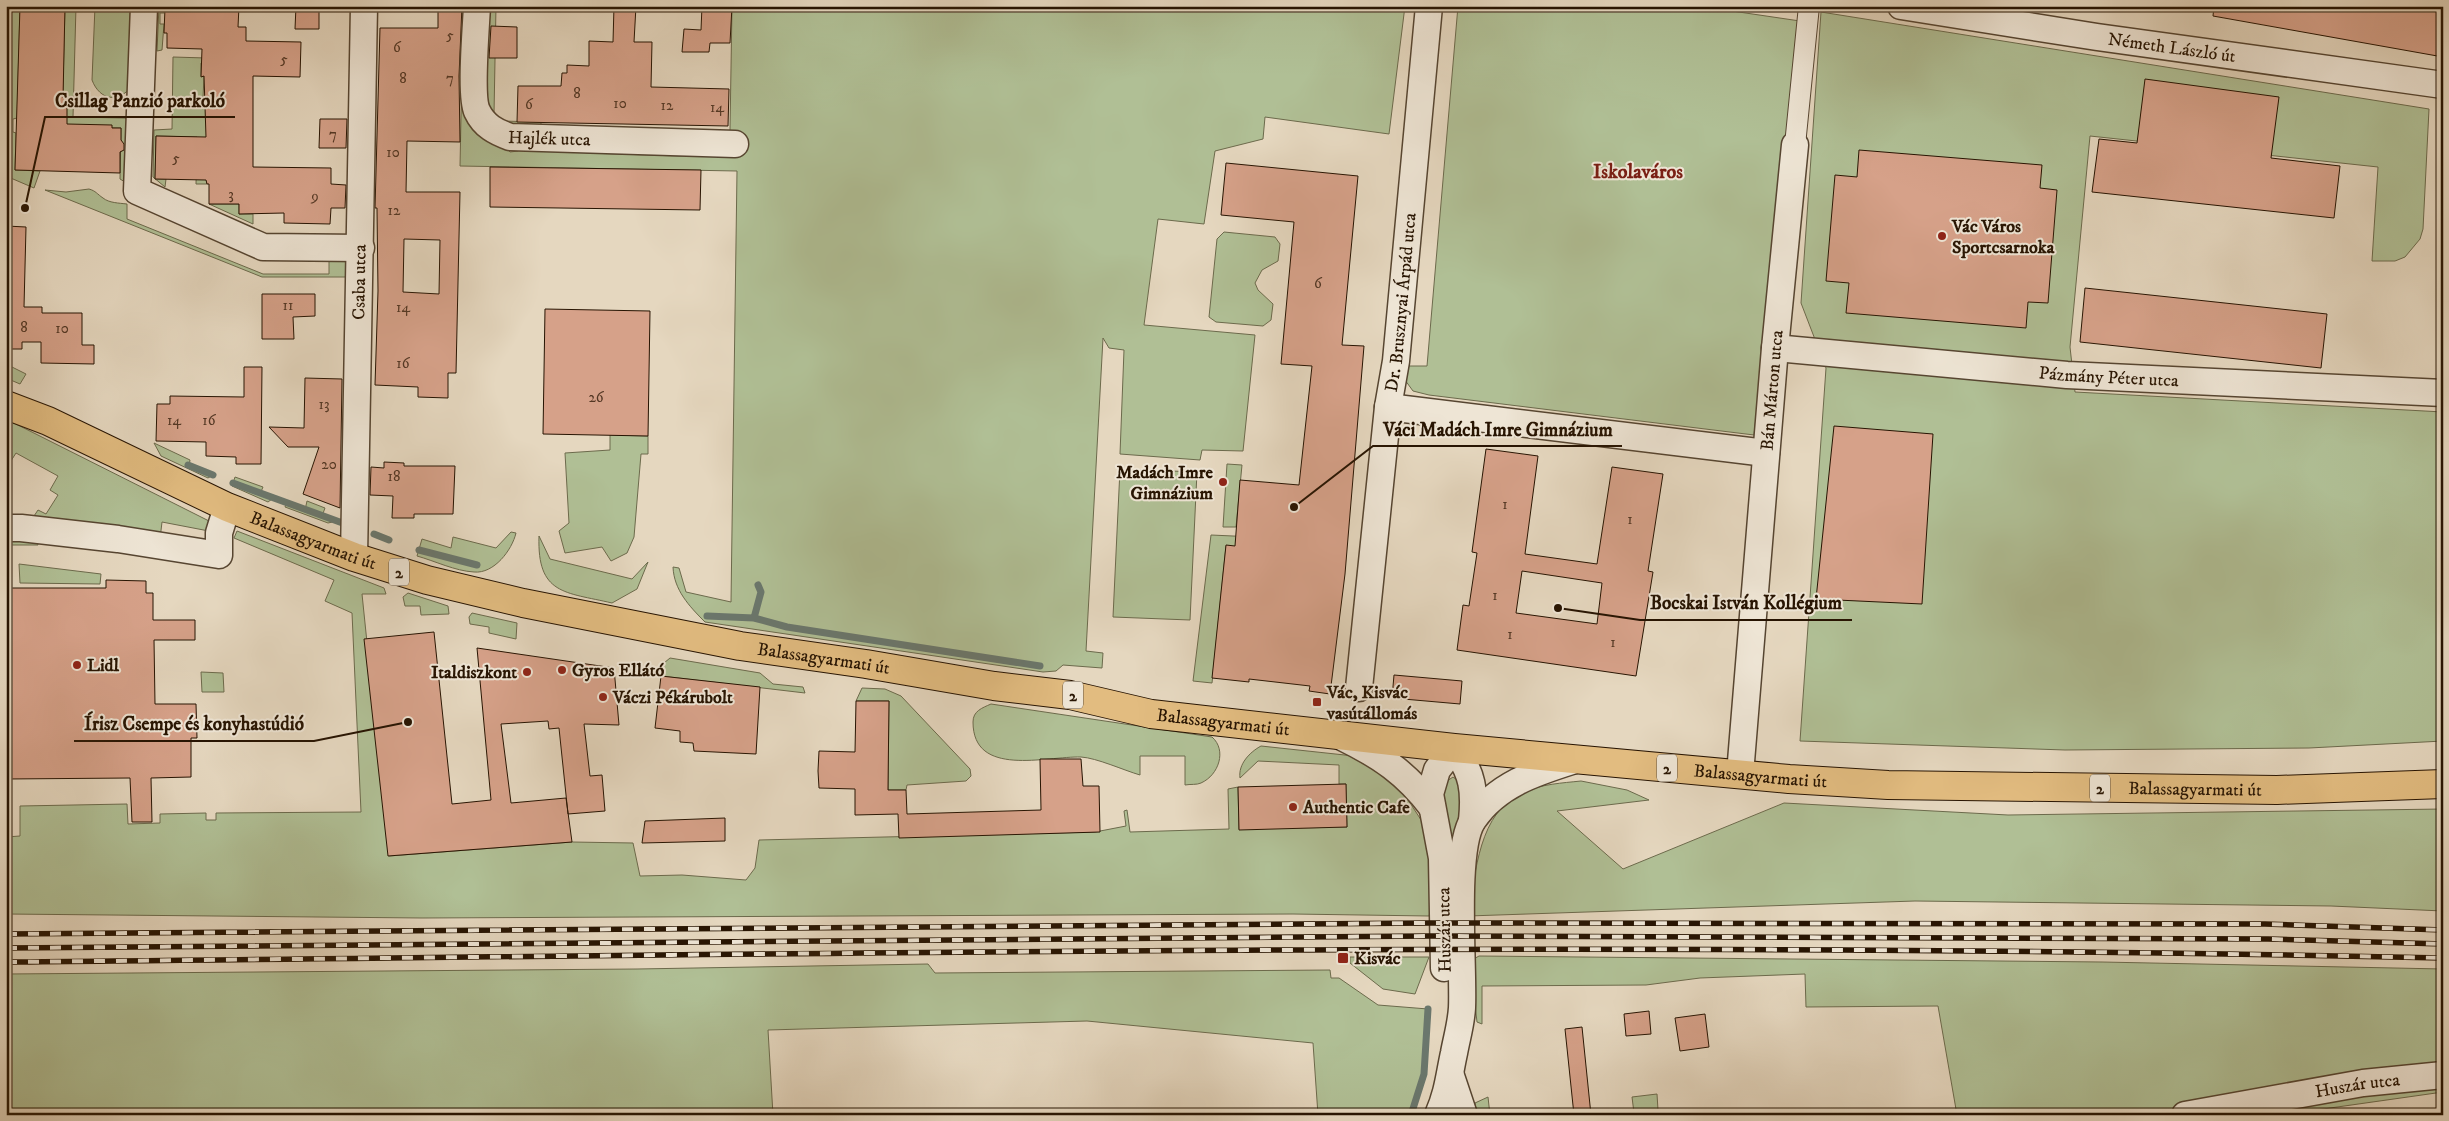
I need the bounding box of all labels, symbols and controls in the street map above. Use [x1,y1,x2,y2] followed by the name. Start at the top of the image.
[446,26,454,45] house number: 5
[2106,29,2237,68] street label: Németh László út
[393,38,402,57] house number: 6
[280,50,288,69] house number: 5
[399,69,407,88] house number: 8
[446,69,454,88] house number: 7
[45,83,235,117] callout: Csillag Panzió parkoló
[573,84,581,103] house number: 8
[55,90,225,113] text: Csillag Panzió parkoló
[613,94,627,113] house number: 10
[525,95,534,114] house number: 6
[661,96,674,115] house number: 12
[710,98,724,117] house number: 14
[329,125,337,144] house number: 7
[508,127,591,152] street label: Hajlék utca
[386,143,400,162] house number: 10
[172,149,180,168] house number: 5
[1593,160,1683,185] district label: Iskolaváros
[228,185,234,204] house number: 3
[310,187,319,206] house number: 9
[388,201,401,220] house number: 12
[1381,211,1422,394] street label: Dr. Brusznyai Árpád utca
[1951,216,2055,259] place label: Vác Város Sportcsarnoka
[1936,230,1948,242] marker: Vác Város Sportcsarnoka
[348,244,372,320] street label: Csaba utca
[1314,274,1323,293] house number: 6
[282,296,294,315] house number: 11
[396,298,410,317] house number: 14
[20,318,28,337] house number: 8
[55,319,69,338] house number: 10
[1757,329,1789,451] street label: Bán Márton utca
[396,354,411,373] house number: 16
[2038,362,2180,392] street label: Pázmány Péter utca
[588,388,605,407] house number: 26
[318,395,330,414] house number: 13
[167,411,181,430] house number: 14
[202,411,217,430] house number: 16
[1373,412,1622,446] callout: Váci Madách Imre Gimnázium
[1382,419,1613,442] text: Váci Madách Imre Gimnázium
[321,455,337,474] house number: 20
[1116,462,1214,505] place label: Madách Imre Gimnázium
[387,467,401,486] house number: 18
[1217,476,1229,488] marker: Madách Imre Gimnázium
[1502,495,1508,514] house number: 1
[246,507,379,575] street label: Balassagyarmati út
[1627,510,1633,529] house number: 1
[389,558,409,586] road number: 2
[1492,586,1498,605] house number: 1
[1640,586,1852,620] callout: Bocskai István Kollégium
[1650,592,1843,615] text: Bocskai István Kollégium
[1507,625,1513,644] house number: 1
[1610,633,1616,652] house number: 1
[756,639,892,680] street label: Balassagyarmati út
[87,655,120,677] place label: Lidl
[71,659,83,671] marker: Lidl
[572,660,664,682] place label: Gyros Ellátó
[431,662,517,684] place label: Italdiszkont
[556,664,568,676] marker: Gyros Ellátó
[521,666,533,678] marker: Italdiszkont
[1063,682,1083,708] road number: 2
[1326,682,1417,725] place label: Vác, Kisvác vasútállomás
[612,687,733,709] place label: Váczi Pékárubolt
[597,691,609,703] marker: Váczi Pékárubolt
[1311,696,1323,708] marker: Vác, Kisvác vasútállomás
[1155,705,1291,741] street label: Balassagyarmati út
[74,707,314,741] callout: Írisz Csempe és konyhastúdió
[84,711,304,736] text: Írisz Csempe és konyhastúdió
[1657,754,1677,781] road number: 2
[1693,760,1828,793] street label: Balassagyarmati út
[2090,774,2110,801] road number: 2
[2128,778,2262,802] street label: Balassagyarmati út
[1302,797,1410,819] place label: Authentic Cafe
[1287,801,1299,813] marker: Authentic Cafe
[1433,887,1457,973] street label: Huszár utca
[1354,948,1401,970] place label: Kisvác
[1336,951,1350,965] marker: Kisvác
[2313,1069,2401,1103] street label: Huszár utca

